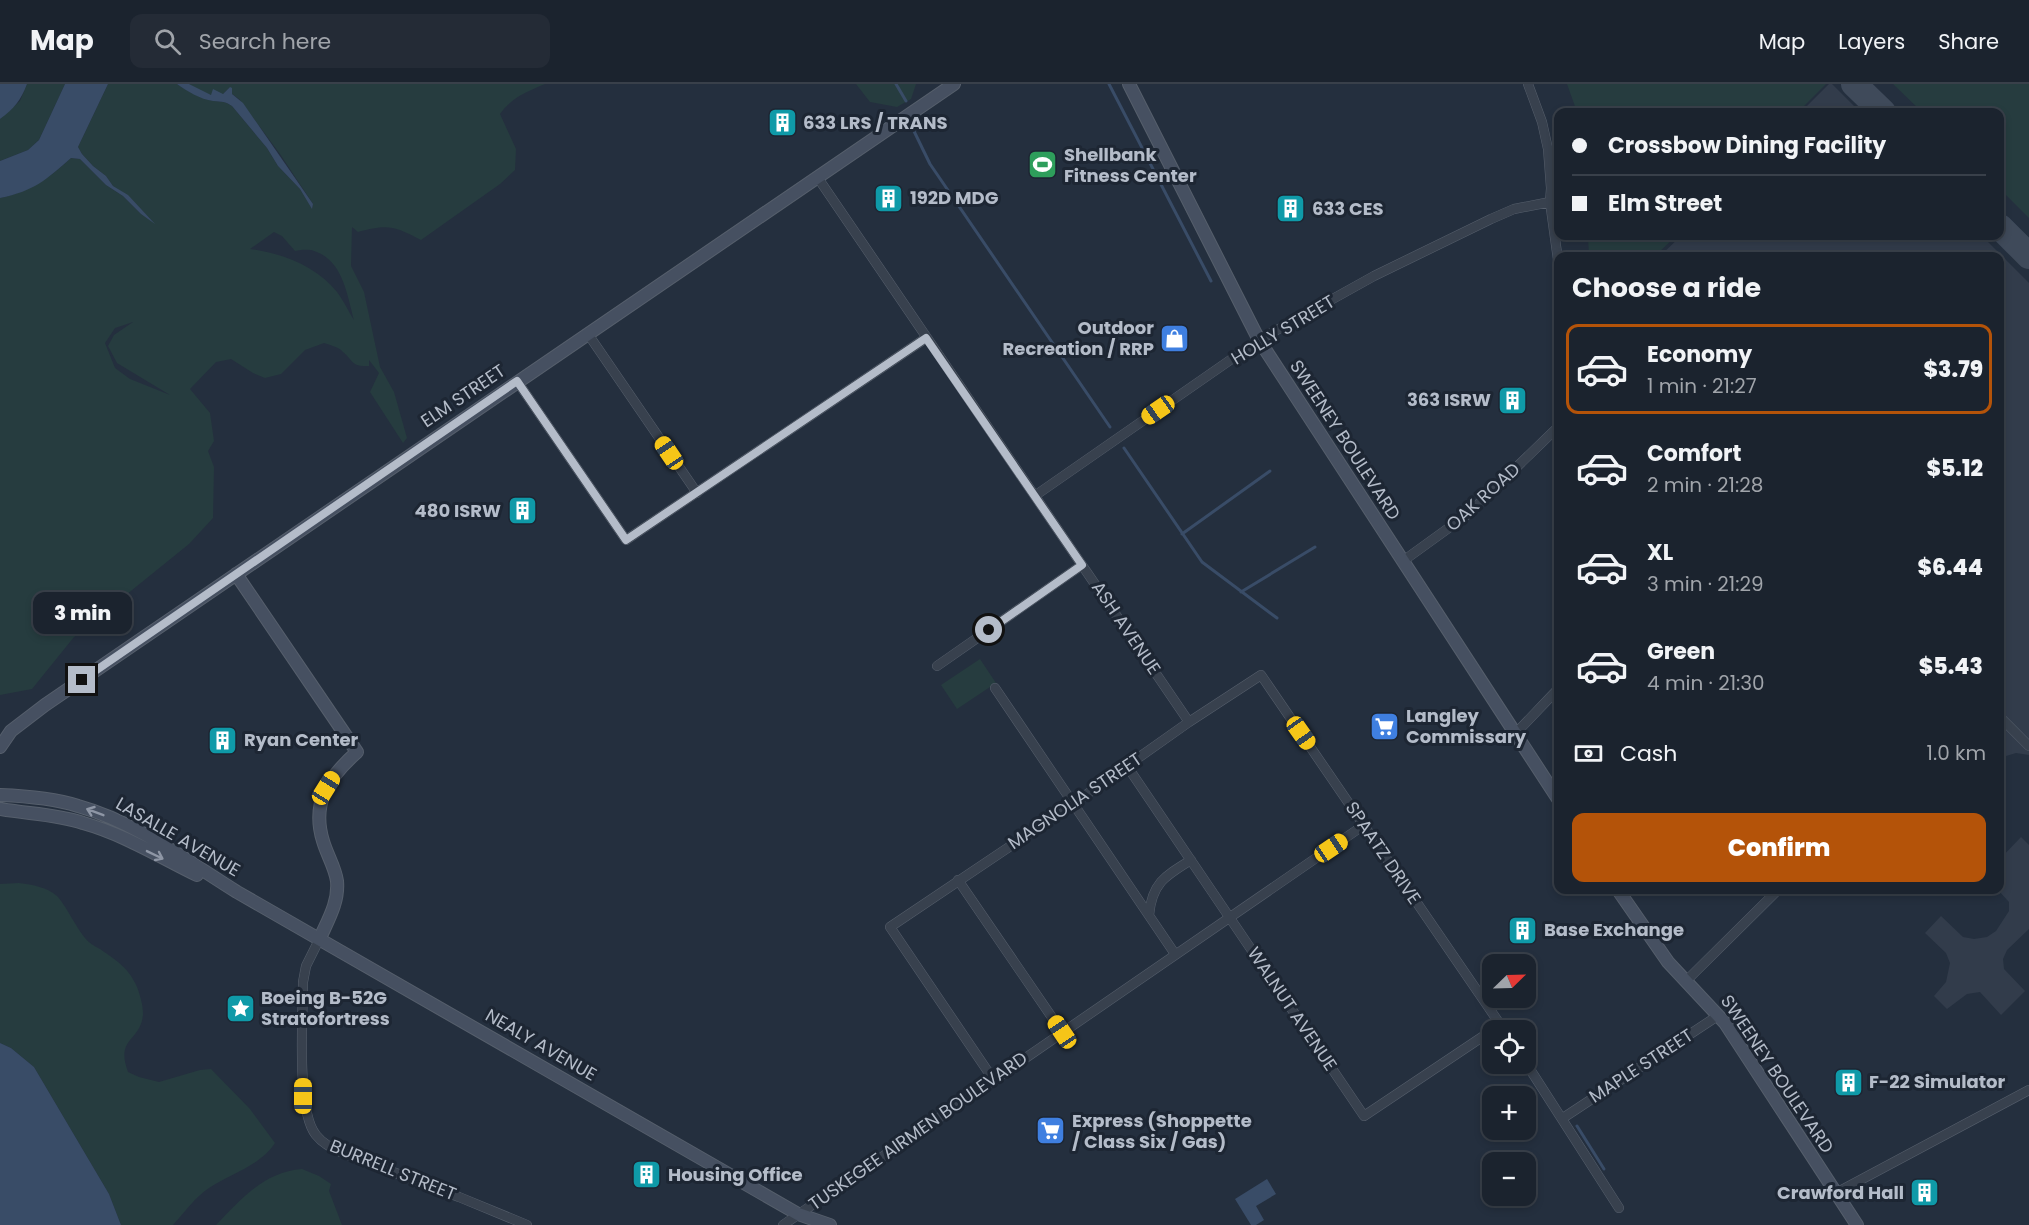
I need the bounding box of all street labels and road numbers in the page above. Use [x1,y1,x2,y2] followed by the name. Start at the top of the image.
[1226,289,1340,370] street label: HOLLY STREET
[1284,355,1407,525] street label: SWEENEY BOULEVARD
[416,358,510,433] street label: ELM STREET
[1440,457,1525,537] street label: OAK ROAD
[1086,576,1167,679] street label: ASH AVENUE
[1003,746,1147,855] street label: MAGNOLIA STREET
[111,791,245,882] street label: LASALLE AVENUE
[1340,796,1427,909] street label: SPAATZ DRIVE
[1242,942,1343,1076] street label: WALNUT AVENUE
[1715,990,1840,1158] street label: SWEENEY BOULEVARD
[481,1003,601,1087] street label: NEALY AVENUE
[1584,1022,1698,1109] street label: MAPLE STREET
[803,1045,1032,1216] street label: TUSKEGEE AIRMEN BOULEVARD
[326,1133,460,1206] street label: BURRELL STREET

